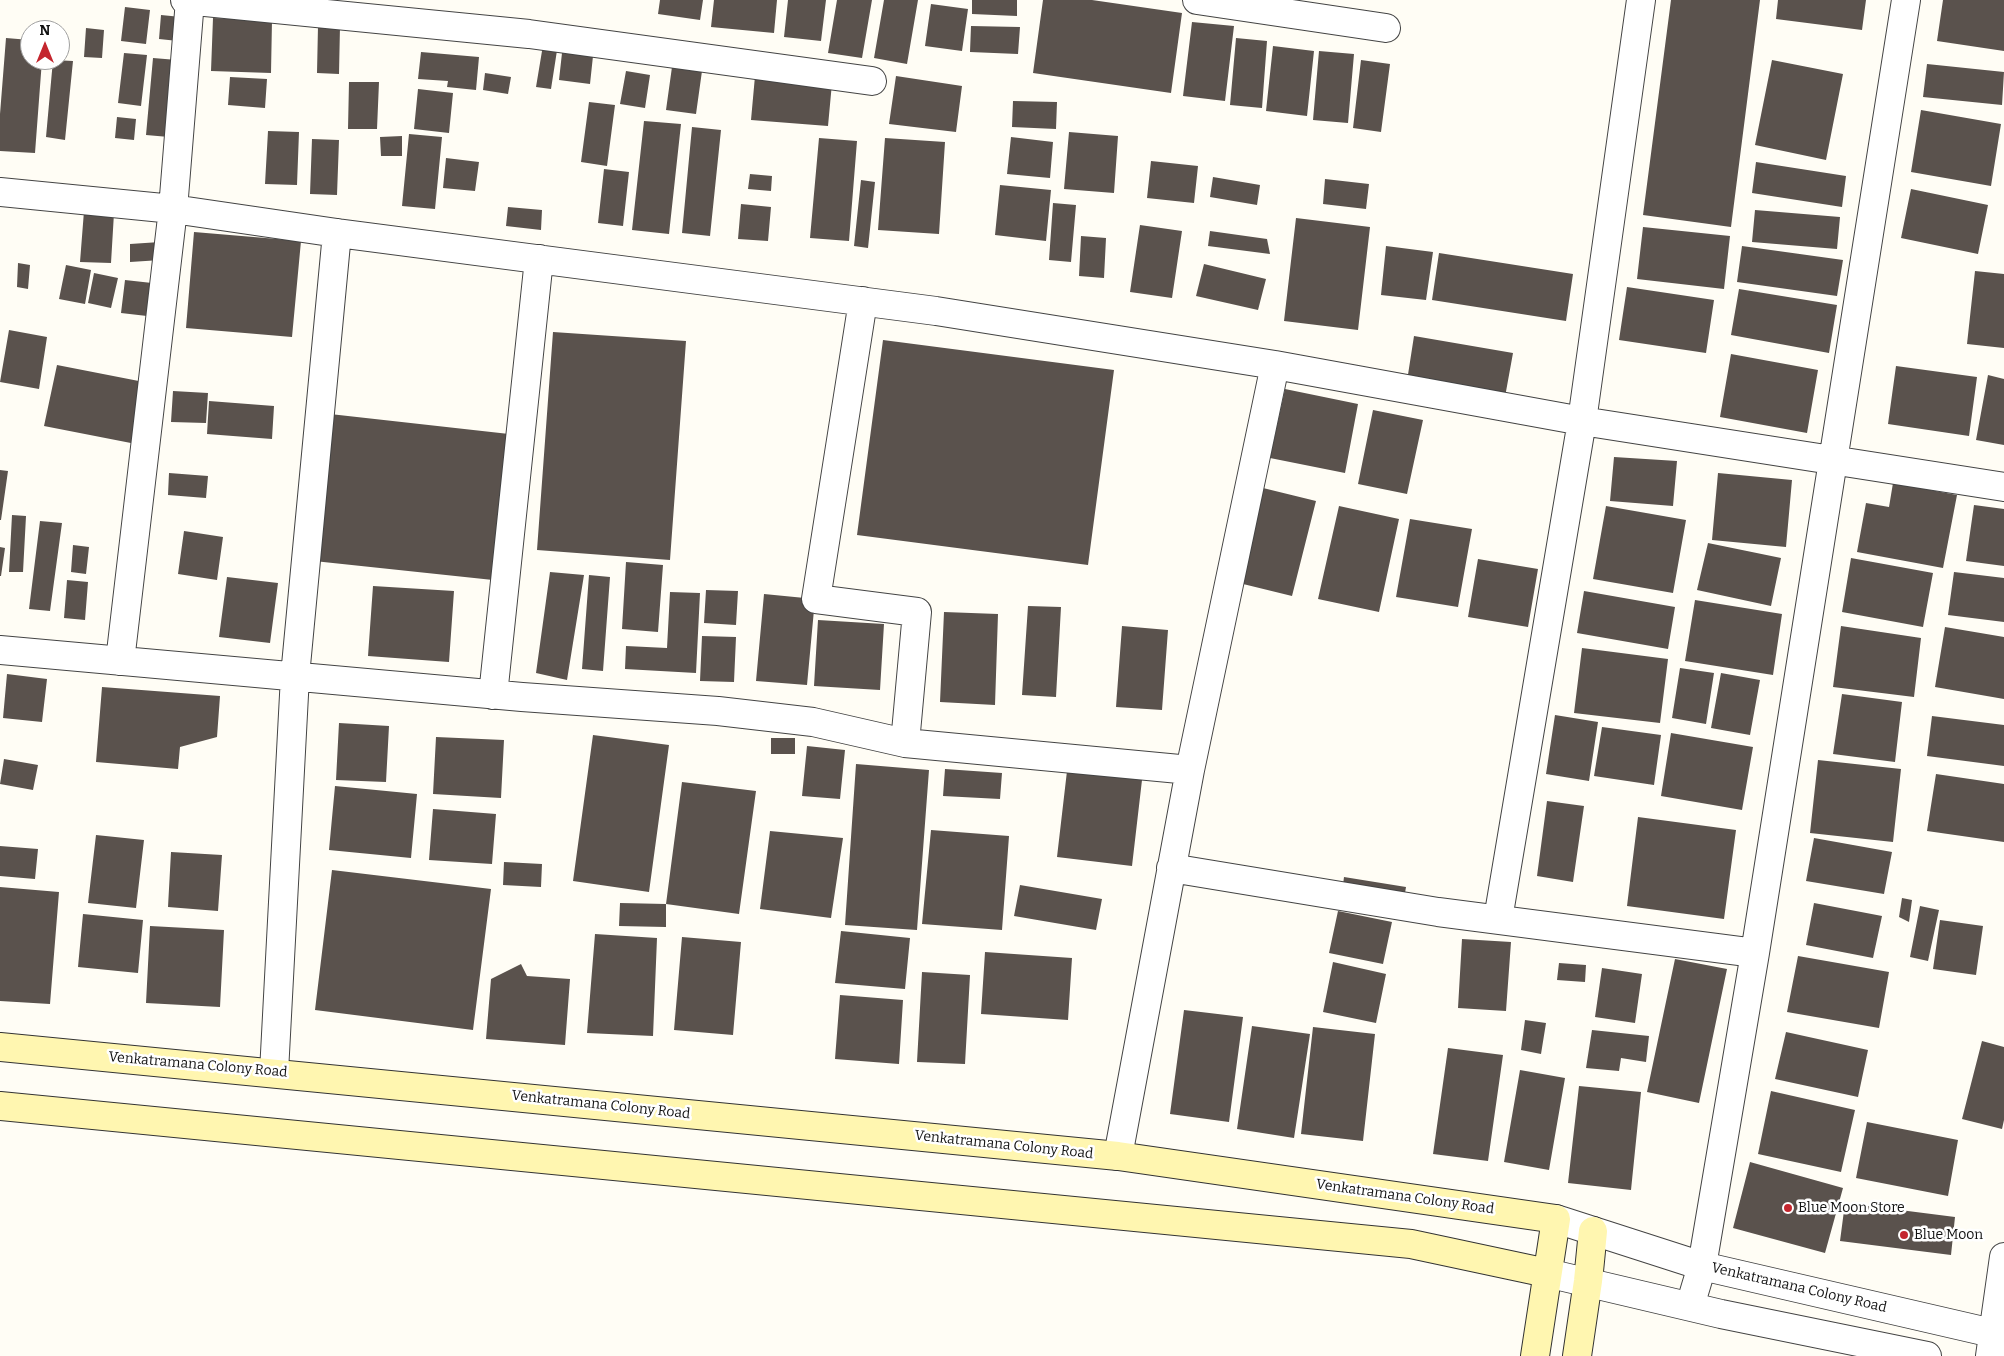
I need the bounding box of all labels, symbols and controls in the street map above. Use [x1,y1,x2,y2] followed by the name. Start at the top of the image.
[20,20,70,70] north arrow
[40,22,50,39] text: N
[108,1049,288,1081] street label: Venkatramana Colony Road
[511,1087,691,1123] street label: Venkatramana Colony Road
[914,1127,1094,1163] street label: Venkatramana Colony Road
[1315,1176,1495,1218] street label: Venkatramana Colony Road
[1798,1200,1905,1216] place label: Blue Moon Store
[1782,1202,1794,1214] marker: Blue Moon Store
[1914,1227,1983,1243] place label: Blue Moon
[1898,1229,1910,1241] marker: Blue Moon
[1710,1260,1888,1316] street label: Venkatramana Colony Road

